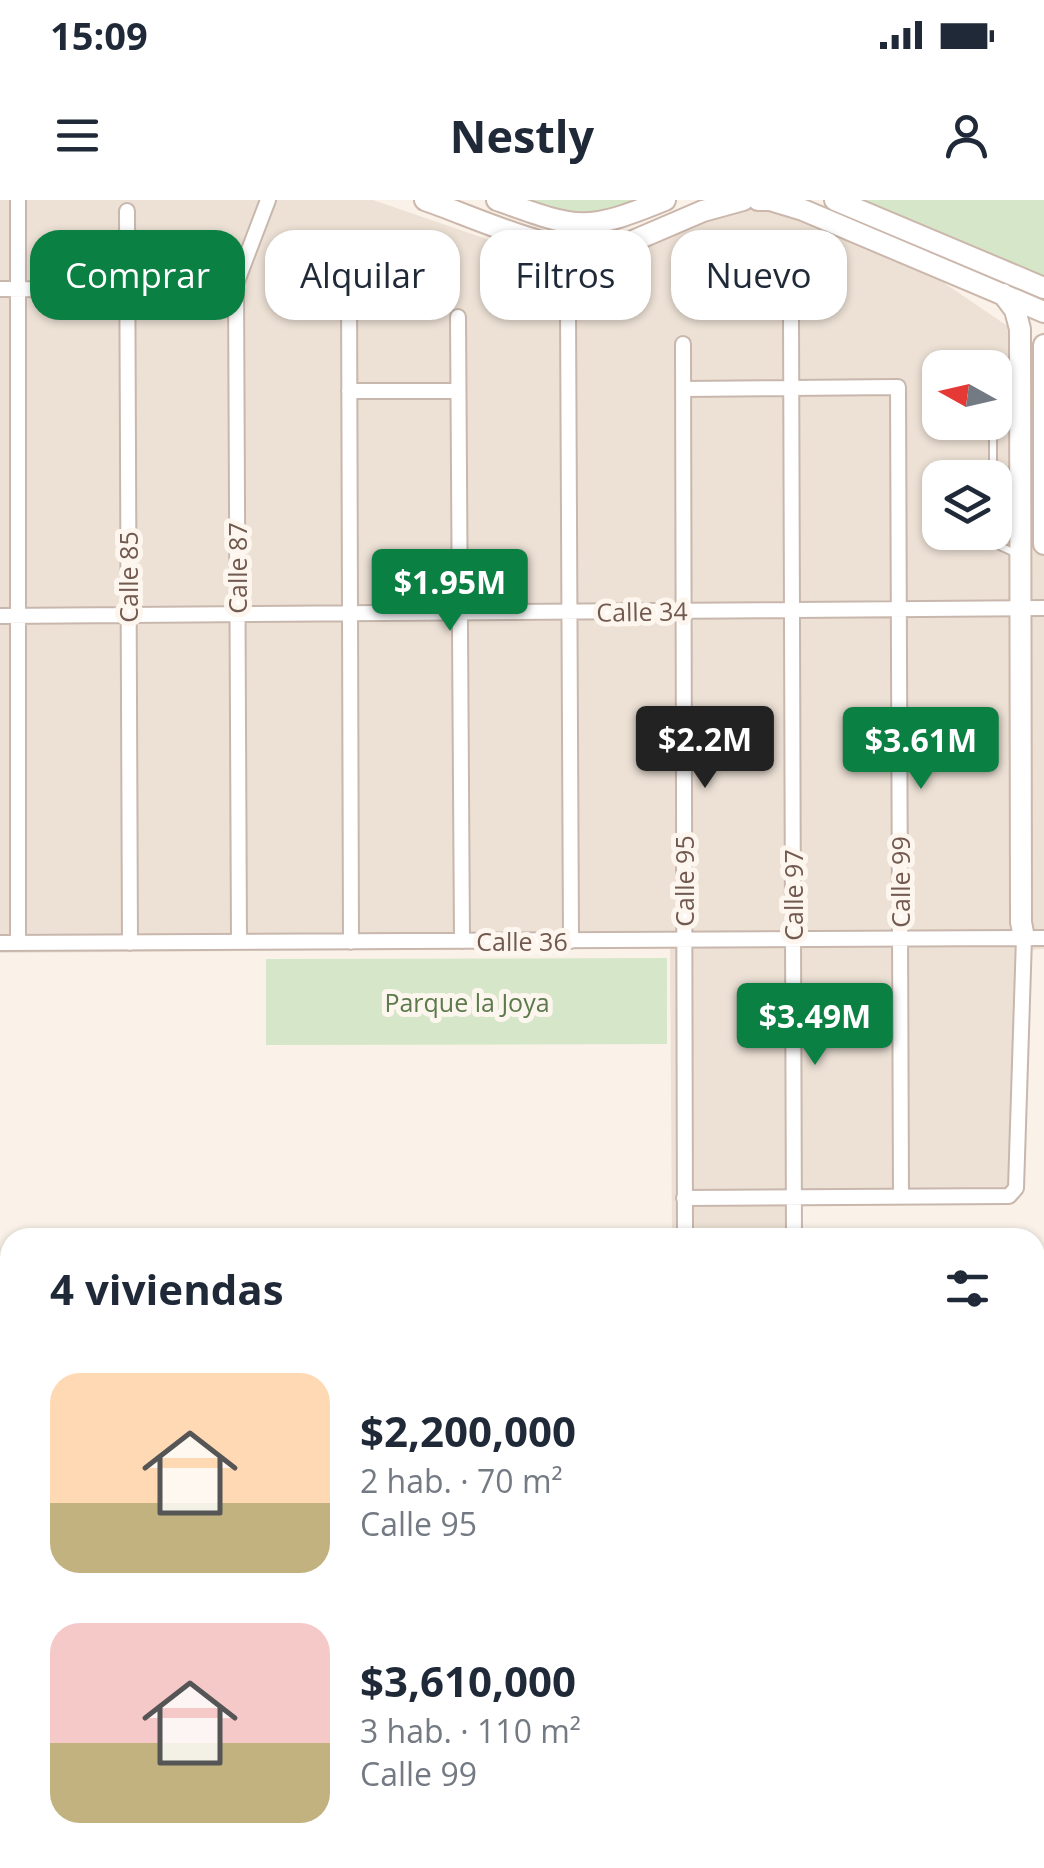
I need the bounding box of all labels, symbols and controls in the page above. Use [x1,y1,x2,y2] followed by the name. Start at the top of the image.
[50,9,148,61] text: 15:09
[450,105,594,166] text: Nestly
[50,108,105,163] icon: menu
[939,108,994,163] icon: person
[30,230,245,320] chip: Comprar
[265,230,460,320] chip: Alquilar
[480,230,651,320] chip: Filtros
[671,230,847,320] chip: Nuevo
[922,350,1012,440] north arrow
[922,350,1012,550] map controls
[922,460,1012,550] button: layers
[220,522,254,614] street label: Calle 87
[111,531,145,623] street label: Calle 85
[369,549,531,634] pin: $1.95M
[394,560,506,603] text: $1.95M
[596,593,688,629] street label: Calle 34
[635,706,775,791] pin: $2.2M
[840,707,1002,792] pin: $3.61M
[658,717,752,760] text: $2.2M
[865,718,977,761] text: $3.61M
[667,835,701,927] street label: Calle 95
[883,836,917,928] street label: Calle 99
[776,849,810,941] street label: Calle 97
[476,924,568,958] street label: Calle 36
[734,983,896,1068] pin: $3.49M
[384,985,550,1019] park label: Parque la Joya
[759,994,871,1037] text: $3.49M
[50,1260,284,1317] text: 4 viviendas
[940,1261,995,1316] icon: filters
[360,1402,576,1459] text: $2,200,000
[130,1413,250,1533] icon: home
[360,1459,563,1502] text: 2 hab. · 70 m²
[360,1502,477,1545] text: Calle 95
[360,1652,576,1709] text: $3,610,000
[130,1663,250,1783] icon: home
[360,1709,581,1752] text: 3 hab. · 110 m²
[360,1752,477,1795] text: Calle 99

